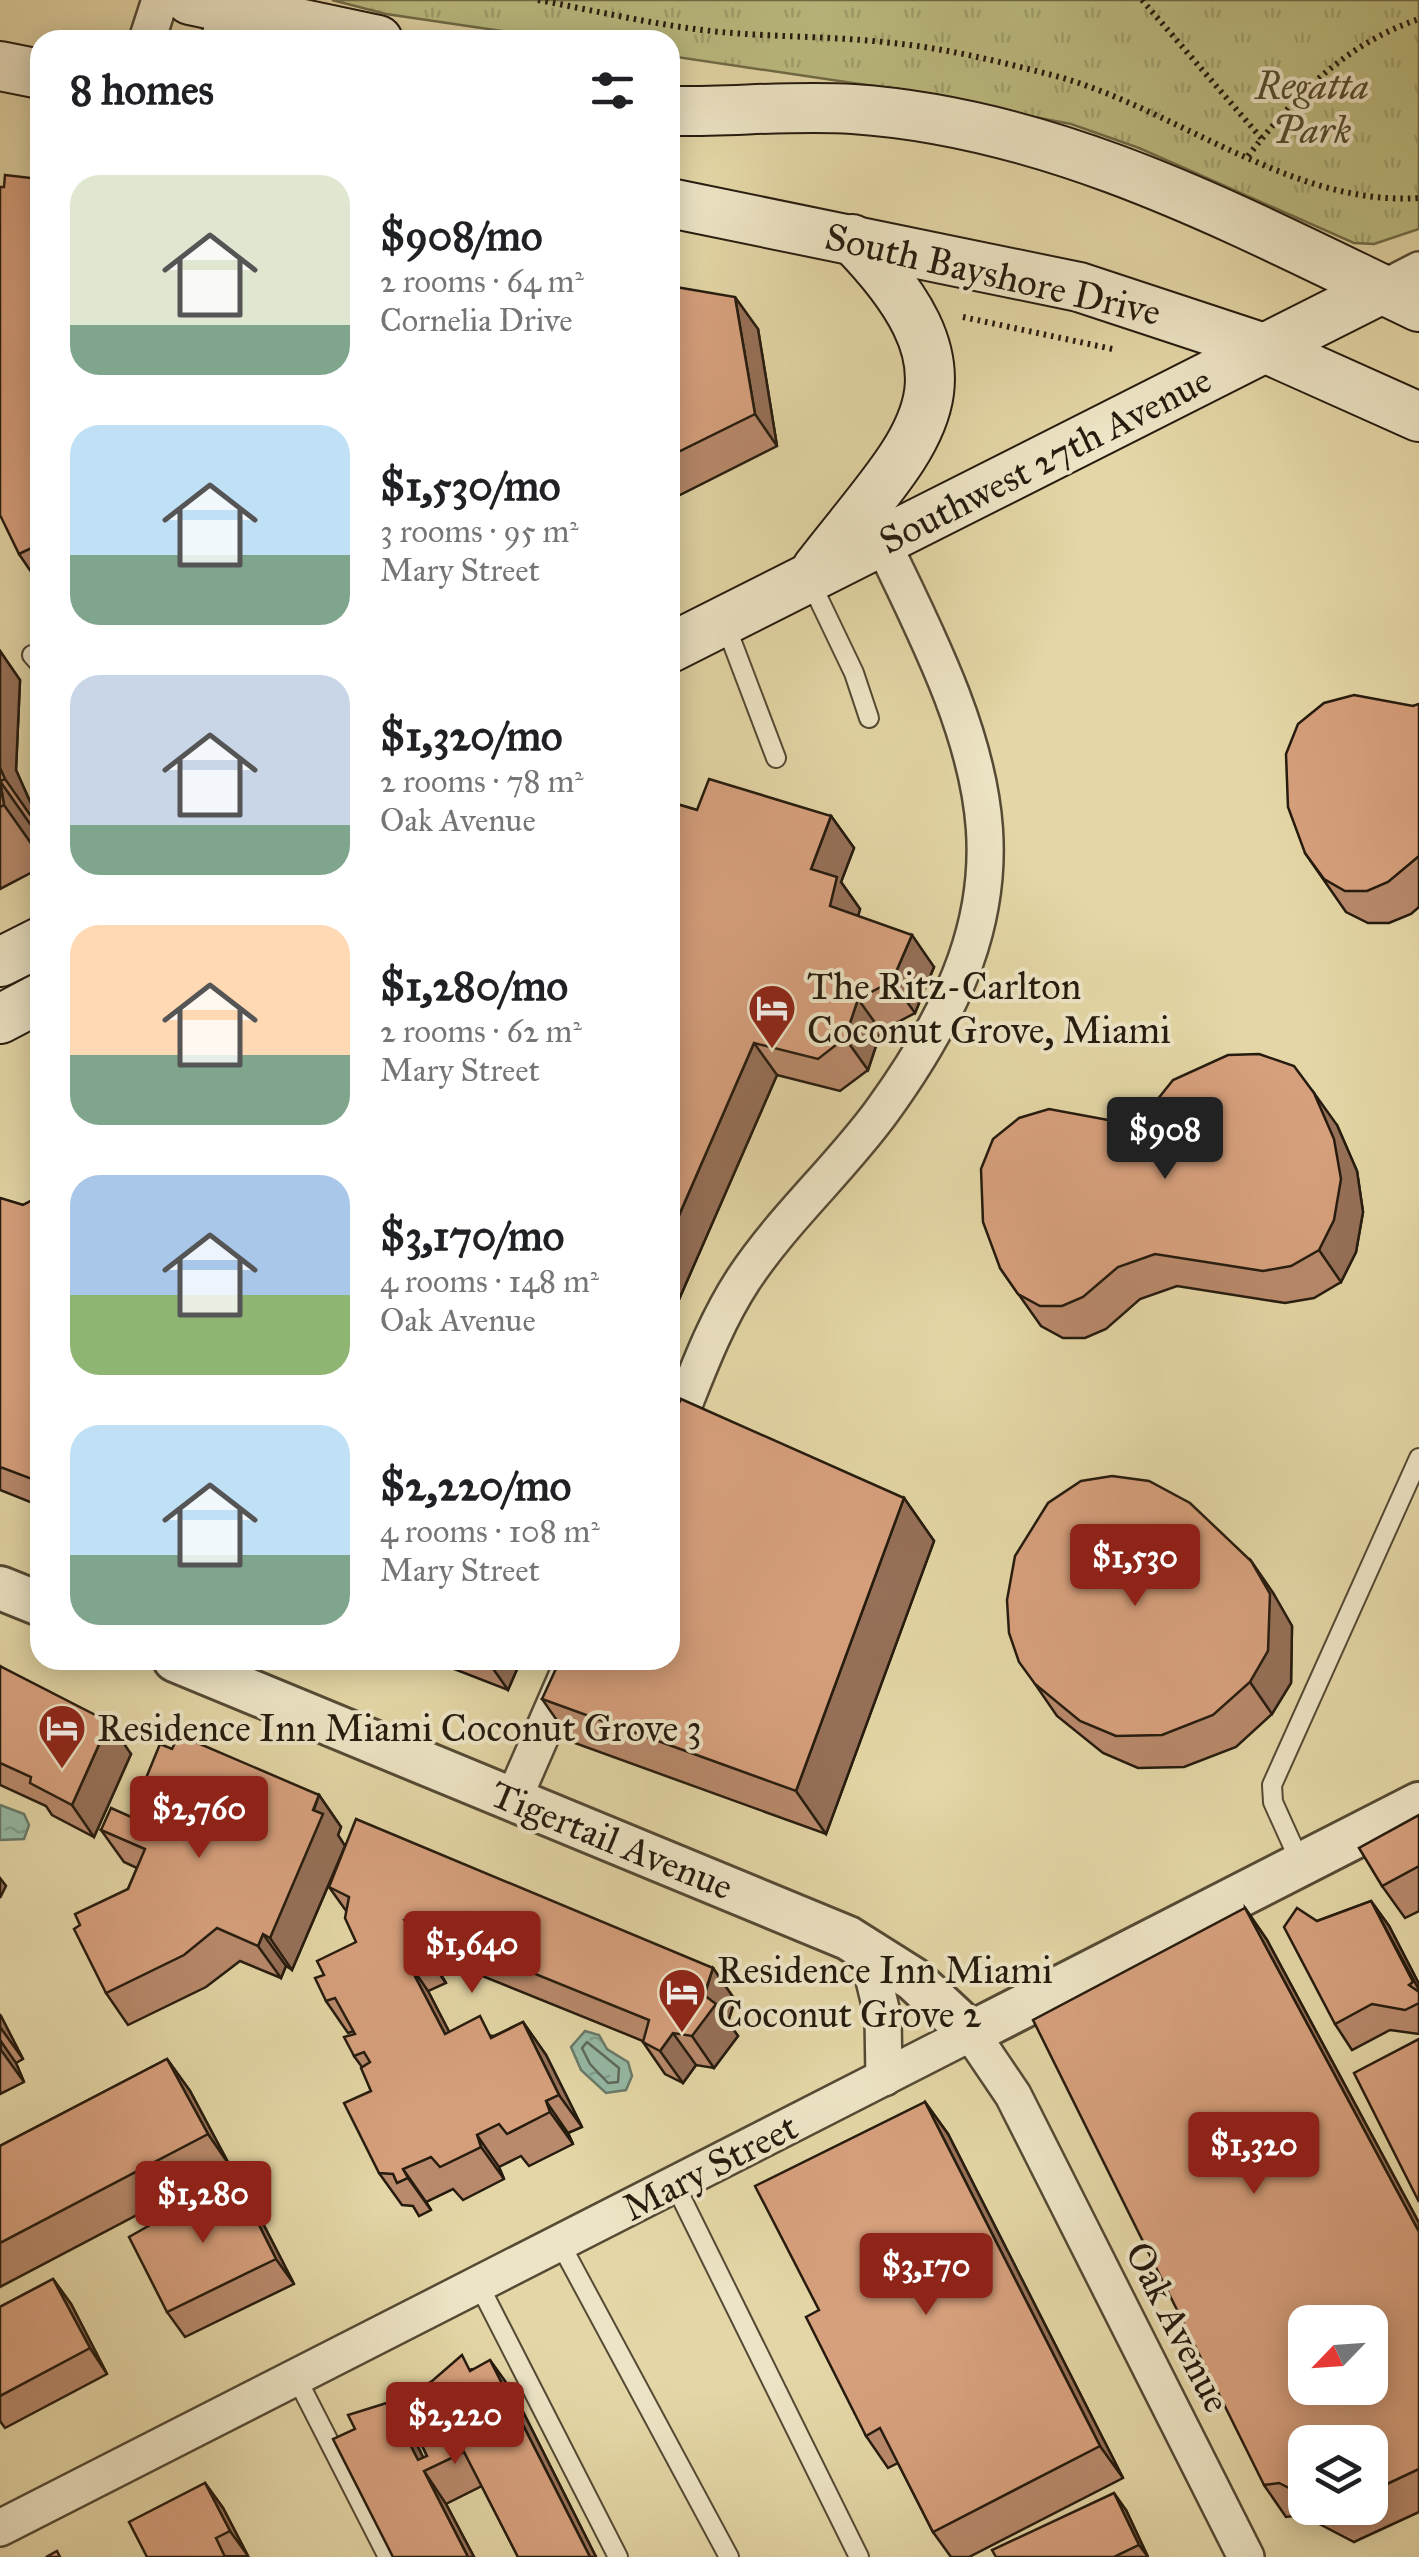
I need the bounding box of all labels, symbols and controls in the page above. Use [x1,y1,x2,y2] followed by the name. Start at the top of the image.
[585,63,640,118] icon: filters
[1253,63,1369,153] park label: Regatta Park
[70,64,214,116] text: 8 homes
[380,210,542,262] text: $908/mo
[821,213,1165,335] street label: South Bayshore Drive
[150,215,270,335] icon: home
[380,262,584,301] text: 2 rooms · 64 m²
[380,301,573,340] text: Cornelia Drive
[871,356,1219,564] street label: Southwest 27th Avenue
[380,460,561,512] text: $1,530/mo
[150,465,270,585] icon: home
[380,512,579,551] text: 3 rooms · 95 m²
[380,551,540,590] text: Mary Street
[380,710,563,762] text: $1,320/mo
[150,715,270,835] icon: home
[380,762,584,801] text: 2 rooms · 78 m²
[380,801,536,840] text: Oak Avenue
[380,960,568,1012] text: $1,280/mo
[807,963,1171,1053] place label: The Ritz-Carlton Coconut Grove, Miami
[150,965,270,1085] icon: home
[746,982,798,1050] hotel icon: The Ritz-Carlton Coconut Grove, Miami
[380,1012,582,1051] text: 2 rooms · 62 m²
[380,1051,540,1090] text: Mary Street
[1106,1097,1224,1182] pin: $908
[1129,1110,1201,1149] text: $908
[380,1210,564,1262] text: $3,170/mo
[150,1215,270,1335] icon: home
[380,1262,599,1301] text: 4 rooms · 148 m²
[380,1301,536,1340] text: Oak Avenue
[380,1460,571,1512] text: $2,220/mo
[150,1465,270,1585] icon: home
[380,1512,600,1551] text: 4 rooms · 108 m²
[1054,1524,1216,1609] pin: $1,530
[1092,1537,1178,1576] text: $1,530
[380,1551,540,1590] text: Mary Street
[36,1702,88,1770] hotel icon: Residence Inn Miami Coconut Grove 3
[97,1705,702,1751] place label: Residence Inn Miami Coconut Grove 3
[484,1771,740,1909] street label: Tigertail Avenue
[118,1776,280,1861] pin: $2,760
[152,1789,246,1828] text: $2,760
[391,1911,553,1996] pin: $1,640
[426,1924,518,1963] text: $1,640
[717,1947,1053,2037] place label: Residence Inn Miami Coconut Grove 2
[656,1966,708,2034] hotel icon: Residence Inn Miami Coconut Grove 2
[615,2103,805,2231] street label: Mary Street
[1173,2112,1335,2197] pin: $1,320
[1210,2125,1298,2164] text: $1,320
[122,2161,284,2246] pin: $1,280
[157,2174,249,2213] text: $1,280
[845,2233,1007,2318] pin: $3,170
[1116,2234,1240,2420] street label: Oak Avenue
[882,2246,970,2285] text: $3,170
[1288,2305,1388,2405] north arrow
[1288,2305,1388,2525] map controls
[374,2382,536,2467] pin: $2,220
[408,2395,502,2434] text: $2,220
[1288,2425,1388,2525] button: layers

